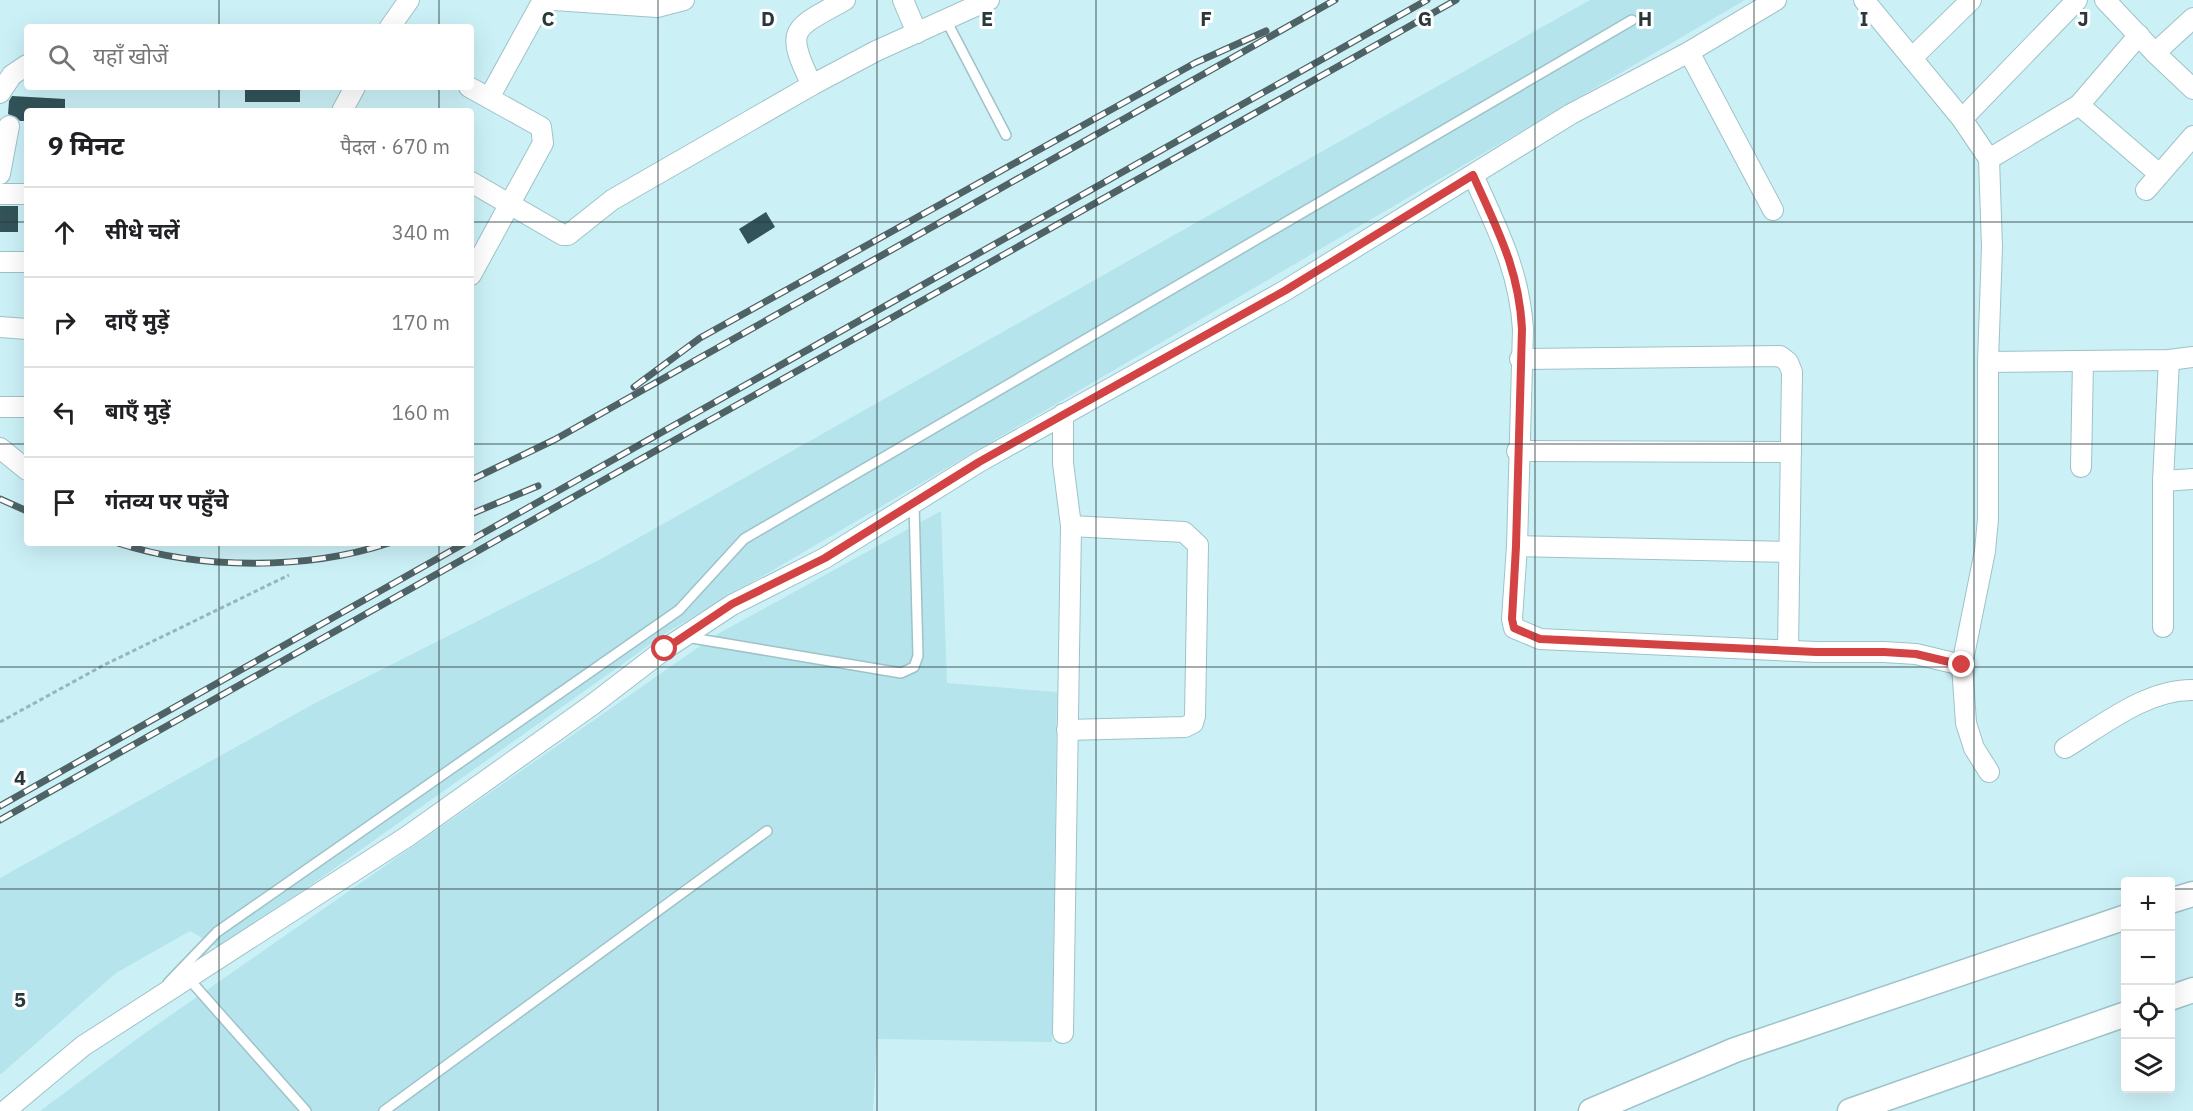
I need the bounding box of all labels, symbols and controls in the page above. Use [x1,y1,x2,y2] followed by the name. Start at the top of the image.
[541,5,555,32] text: C
[761,5,775,32] text: D
[981,5,993,32] text: E
[1200,5,1212,32] text: F
[1418,5,1432,32] text: G
[1638,5,1652,32] text: H
[1860,5,1868,32] text: I
[2077,5,2089,32] text: J
[24,24,474,90] search box
[45,41,78,74] icon: search
[93,41,168,70] text: यहाँ खोजें
[48,128,124,162] text: 9 मिनट
[340,133,450,160] text: पैदल · 670 m
[48,216,81,249] icon: ahead
[105,216,180,245] text: सीधे चलें
[392,219,450,246] text: 340 m
[48,306,81,339] icon: right
[105,306,169,335] text: दाएँ मुड़ें
[392,309,450,336] text: 170 m
[48,396,81,429] icon: left
[105,396,171,425] text: बाएँ मुड़ें
[392,399,450,426] text: 160 m
[48,486,81,519] icon: arrive
[105,486,229,515] text: गंतव्य पर पहुँचे
[651,635,677,661] route start
[1948,651,1974,677] route end
[14,764,26,791] text: 4
[2121,877,2175,1093] map controls
[2121,877,2175,931] button: +
[2121,931,2175,985] button: −
[2121,985,2175,1039] button: locate
[14,986,26,1013] text: 5
[2121,1039,2175,1093] button: layers

